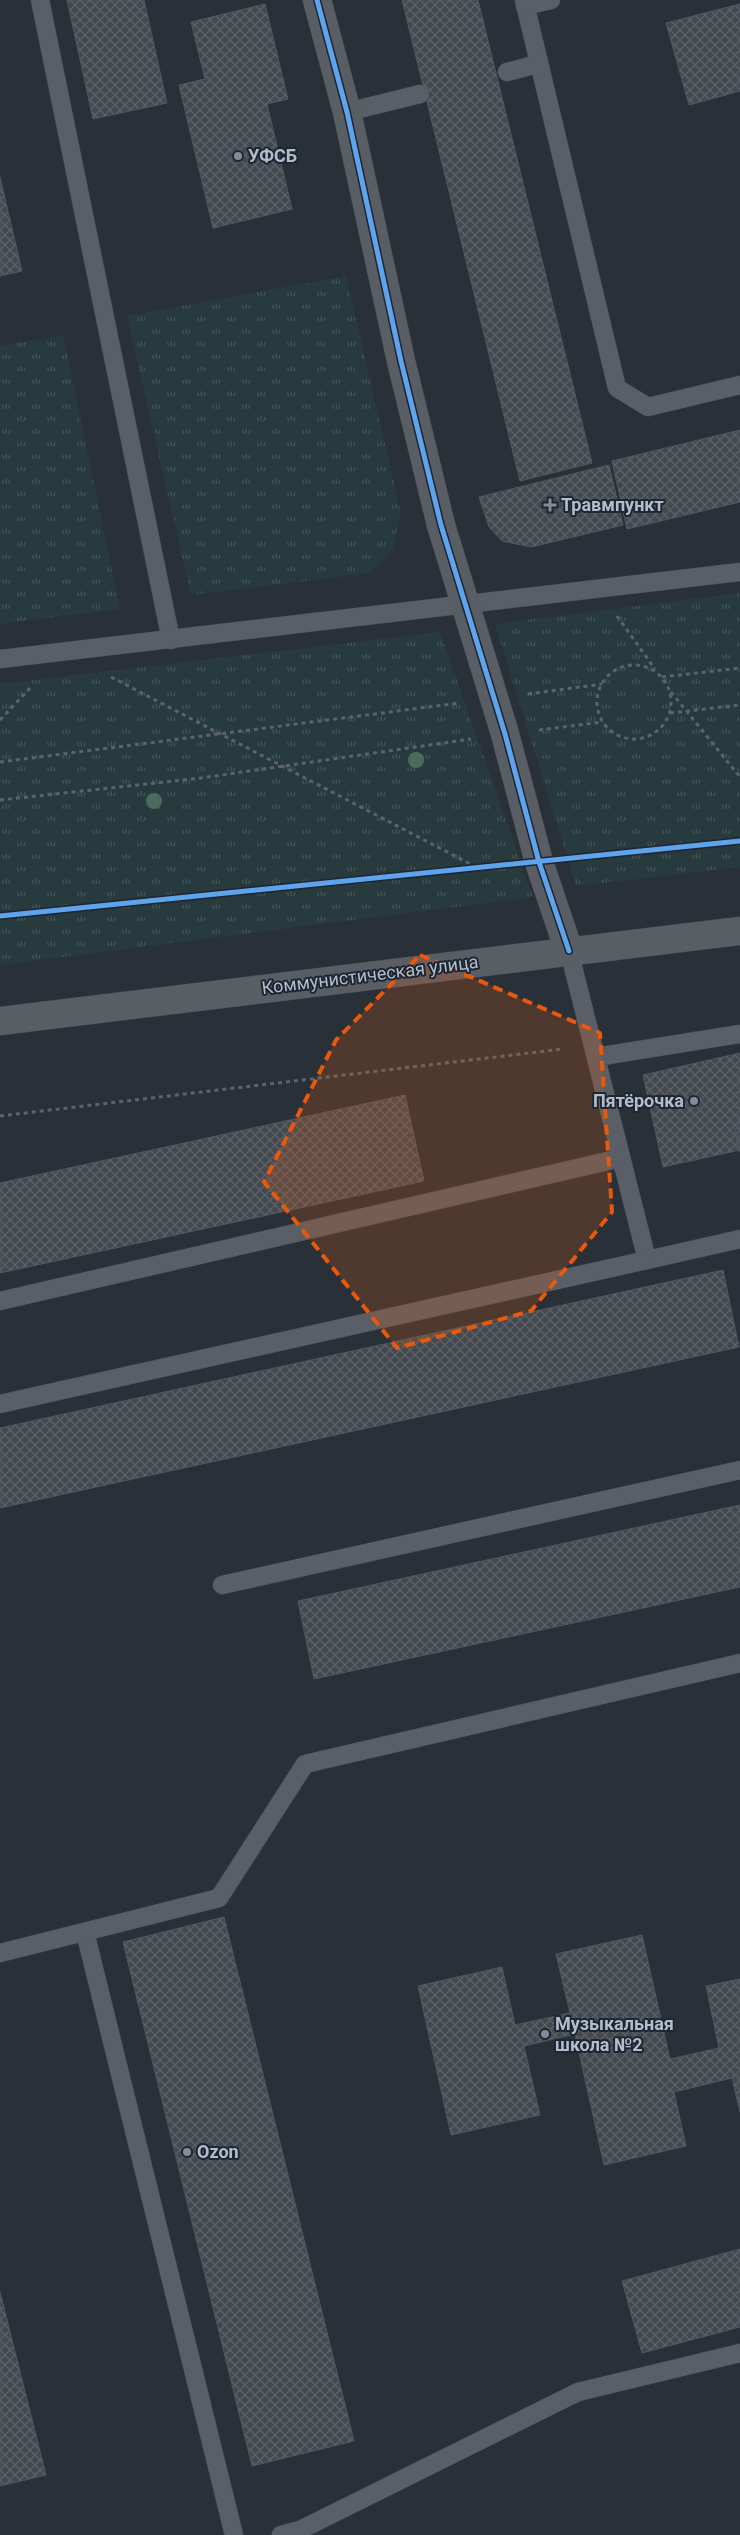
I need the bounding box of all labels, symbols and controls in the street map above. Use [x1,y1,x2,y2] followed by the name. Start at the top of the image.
[248,145,297,166] place label: УФСБ
[232,150,244,162] marker: УФСБ
[561,494,664,515] place label: Травмпункт
[543,498,557,512] marker: Травмпункт
[260,951,479,998] street label: Коммунистическая улица
[593,1090,684,1111] place label: Пятёрочка
[688,1095,700,1107] marker: Пятёрочка
[555,2013,674,2055] place label: Музыкальная школа №2
[539,2028,551,2040] marker: Музыкальная школа №2
[197,2141,239,2162] place label: Ozon
[181,2146,193,2158] marker: Ozon

